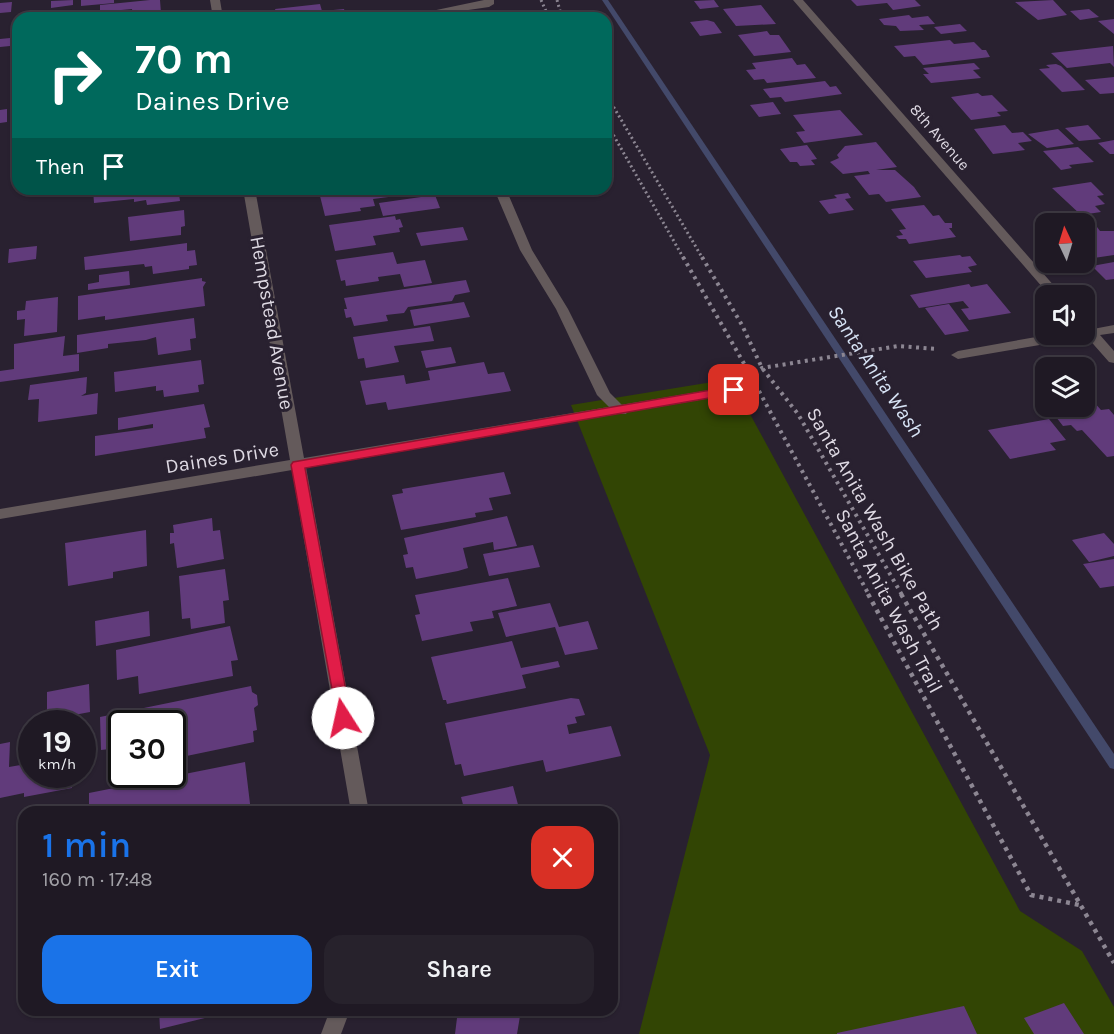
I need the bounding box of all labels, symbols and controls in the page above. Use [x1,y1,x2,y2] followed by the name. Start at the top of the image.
[135,34,233,84] text: 70 m
[36,36,114,114] icon: right
[135,85,290,117] text: Daines Drive
[906,100,974,174] street label: 8th Avenue
[97,150,130,183] icon: arrive
[36,154,85,180] text: Then
[1035,213,1095,273] north arrow
[1035,213,1095,417] map controls
[245,234,299,412] street label: Hempstead Avenue
[1035,285,1095,345] button: sound
[823,300,929,442] water label: Santa Anita Wash
[1035,357,1095,417] button: layers
[708,364,759,415] pin
[717,373,750,406] icon: arrive
[802,404,948,634] street label: Santa Anita Wash Bike Path
[164,438,280,478] street label: Daines Drive
[831,505,947,697] street label: Santa Anita Wash Trail
[311,686,375,750] position arrow
[108,710,186,788] speed limit sign: 30
[42,724,71,760] text: 19
[38,755,76,773] text: km/h
[42,824,131,866] text: 1 min
[531,826,594,889] button: close
[42,868,153,891] text: 160 m · 17:48
[42,935,312,1004] button: Exit
[324,935,594,1004] button: Share

